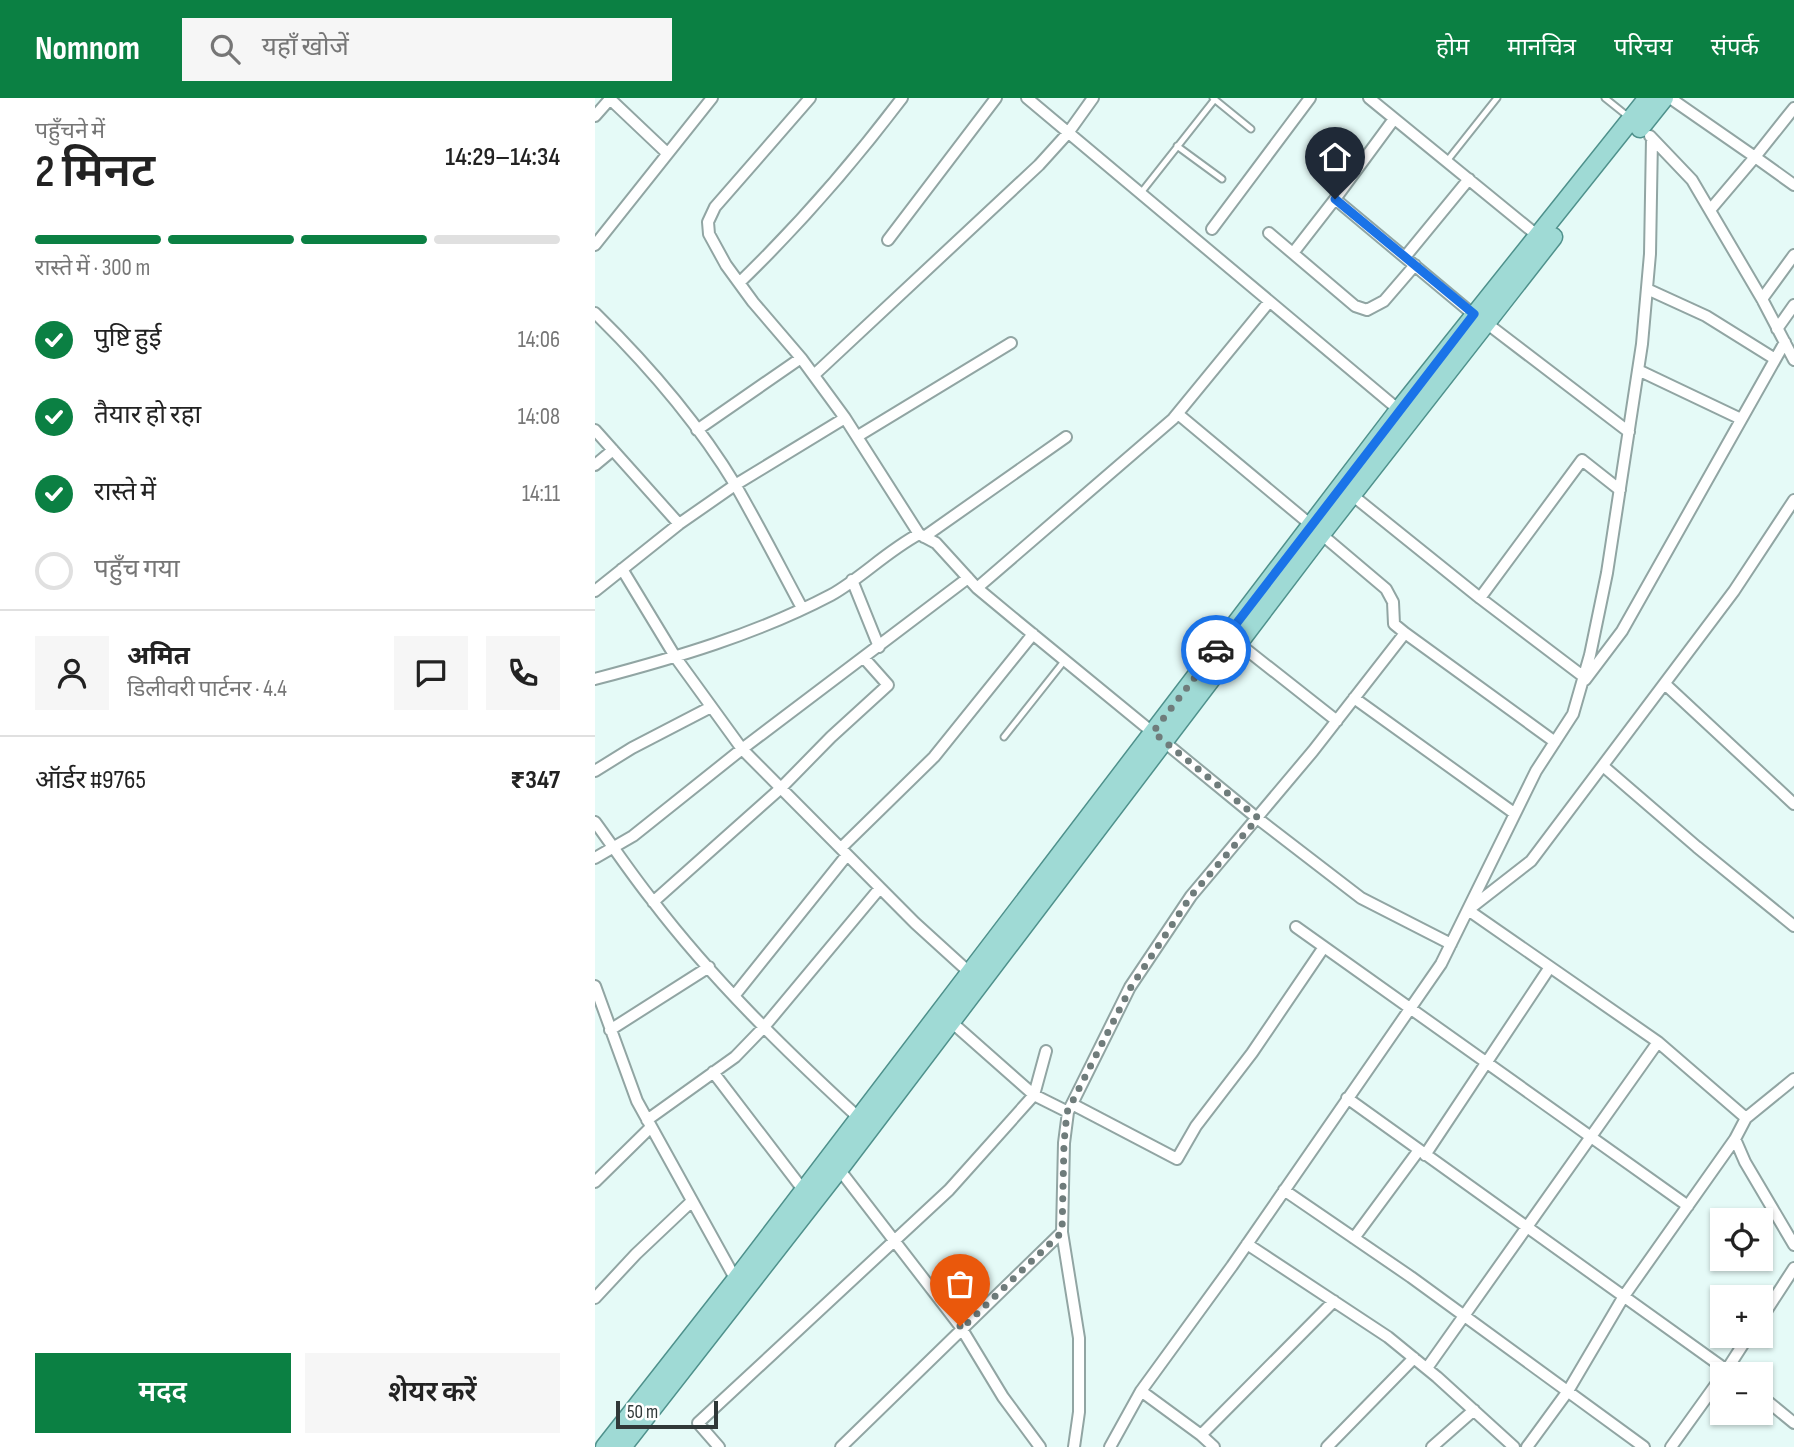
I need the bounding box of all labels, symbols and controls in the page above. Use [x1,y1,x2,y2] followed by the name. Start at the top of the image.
[182,18,672,81] search box
[35,29,140,69] text: Nomnom
[206,30,244,68] icon: search
[262,32,349,63] text: यहाँ खोजें
[1436,33,1469,62] text: होम
[1507,33,1576,62] text: मानचित्र
[1614,33,1673,62] text: परिचय
[1711,33,1759,62] text: संपर्क
[35,117,105,145] text: पहुँचने में
[1305,127,1365,199] pin
[1316,138,1354,176] icon: home
[445,142,560,173] text: 14:29–14:34
[35,145,155,200] text: 2 मिनट
[35,254,150,282] text: रास्ते में · 300 m
[35,321,73,359] icon: check
[94,323,161,354] text: पुष्टि हुई
[518,326,560,354] text: 14:06
[35,398,73,436] icon: check
[94,400,201,431] text: तैयार हो रहा
[518,403,560,431] text: 14:08
[35,475,73,513] icon: check
[94,477,156,508] text: रास्ते में
[522,480,560,508] text: 14:11
[94,554,180,585] text: पहुँच गया
[1181,615,1251,685] courier
[1197,631,1235,669] icon: car
[35,636,109,710] button: person
[394,636,468,710] button: chat
[486,636,560,710] button: phone
[127,641,190,672] text: अमित
[127,675,287,703] text: डिलीवरी पार्टनर · 4.4
[35,765,146,796] text: ऑर्डर #9765
[510,765,560,796] text: ₹347
[1710,1208,1773,1425] map controls
[1710,1208,1773,1271] button: locate
[930,1254,990,1326] pin
[941,1265,979,1303] icon: bag
[1710,1285,1773,1348] button: +
[35,1353,291,1433] button: मदद
[305,1353,560,1433] button: शेयर करें
[1710,1362,1773,1425] button: −
[616,1398,717,1430] scale bar
[627,1401,658,1424] text: 50 m

